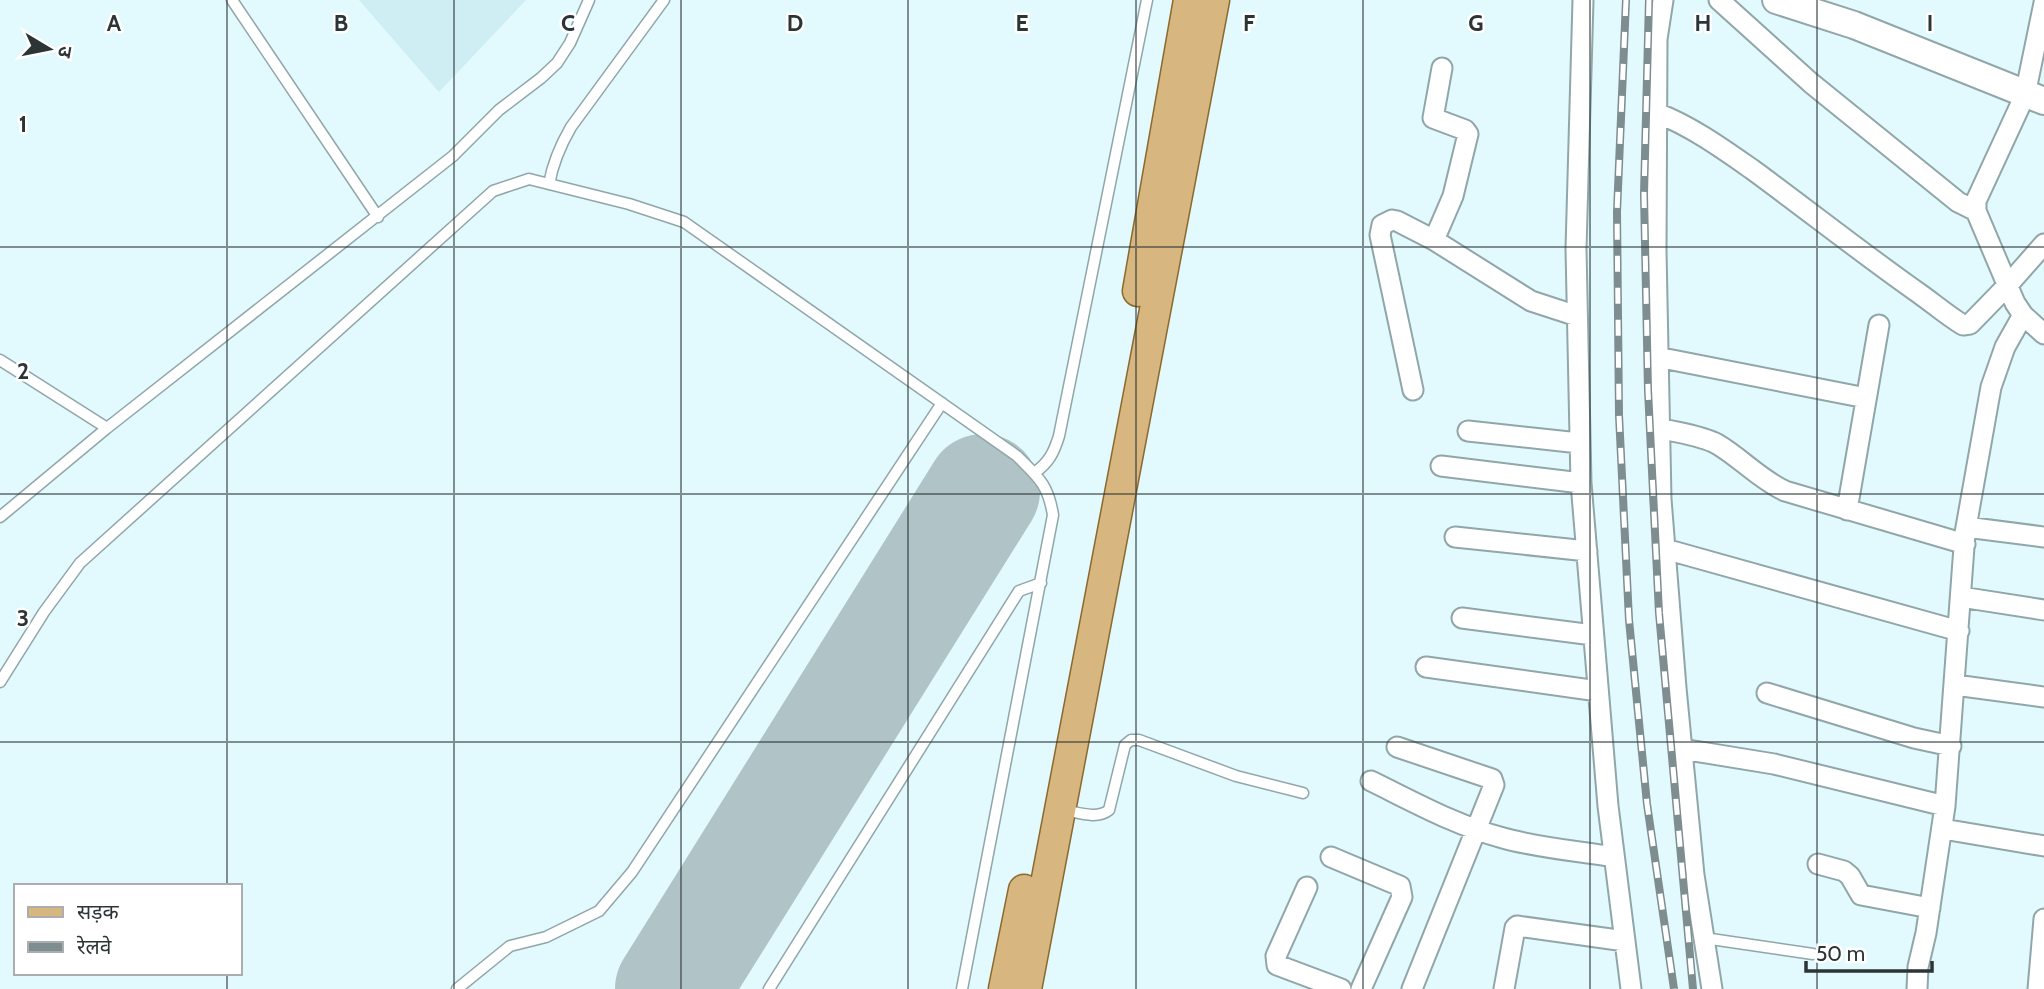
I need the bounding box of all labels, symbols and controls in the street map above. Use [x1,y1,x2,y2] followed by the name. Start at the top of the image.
[107,9,122,37] text: A
[334,9,348,37] text: B
[561,9,575,37] text: C
[787,9,803,37] text: D
[1015,9,1029,37] text: E
[1243,9,1255,37] text: F
[1468,9,1484,37] text: G
[1695,9,1711,37] text: H
[1927,9,1933,37] text: I
[14,14,84,84] north arrow
[53,44,78,60] text: उ
[19,110,27,138] text: 1
[17,357,29,385] text: 2
[17,604,29,632] text: 3
[14,884,242,975] legend
[77,899,119,924] text: सड़क
[1806,930,1932,974] scale bar
[76,934,112,959] text: रेलवे
[1816,941,1865,966] text: 50 m

